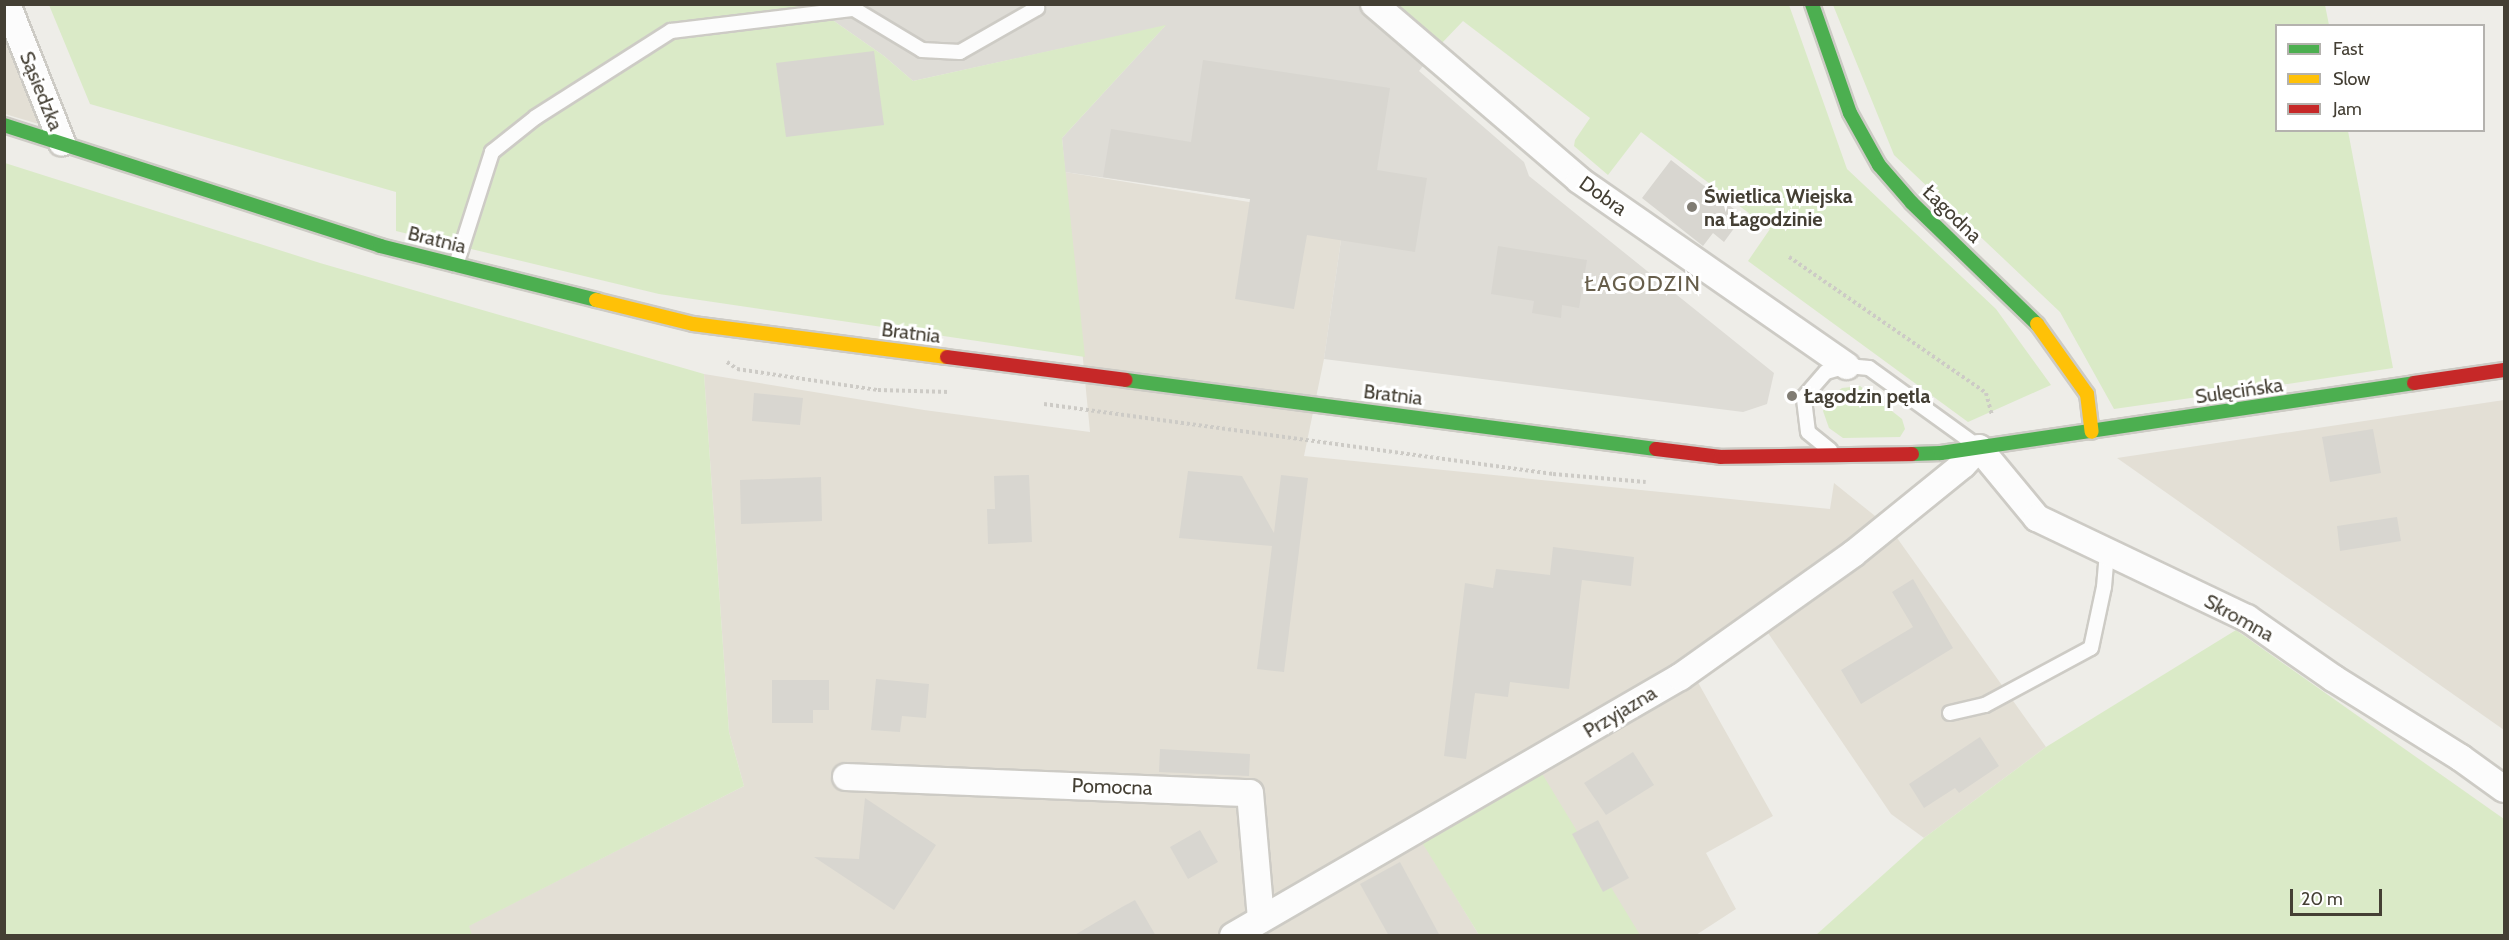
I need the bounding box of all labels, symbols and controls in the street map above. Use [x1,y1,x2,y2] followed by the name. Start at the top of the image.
[2275,24,2485,132] legend
[2333,38,2364,60] text: Fast
[14,48,68,134] street label: Sąsiedzka
[2333,68,2370,90] text: Slow
[2333,98,2362,120] text: Jam
[1575,171,1631,221] street label: Dobra
[1918,180,1986,248] street label: Łagodna
[1704,184,1853,231] place label: Świetlica Wiejska na Łagodzinie
[1685,200,1699,214] marker: Świetlica Wiejska na Łagodzinie
[405,221,469,259] street label: Bratnia
[1585,271,1701,297] district label: ŁAGODZIN
[880,317,942,349] street label: Bratnia
[2194,373,2284,409] street label: Sulęcińska
[1362,379,1424,411] street label: Bratnia
[1804,384,1930,408] place label: Łagodzin pętla
[1785,389,1799,403] marker: Łagodzin pętla
[2200,589,2278,647] street label: Skromna
[1579,681,1661,743] street label: Przyjazna
[1071,774,1153,800] street label: Pomocna
[2293,877,2384,915] scale bar
[2301,888,2343,910] text: 20 m

